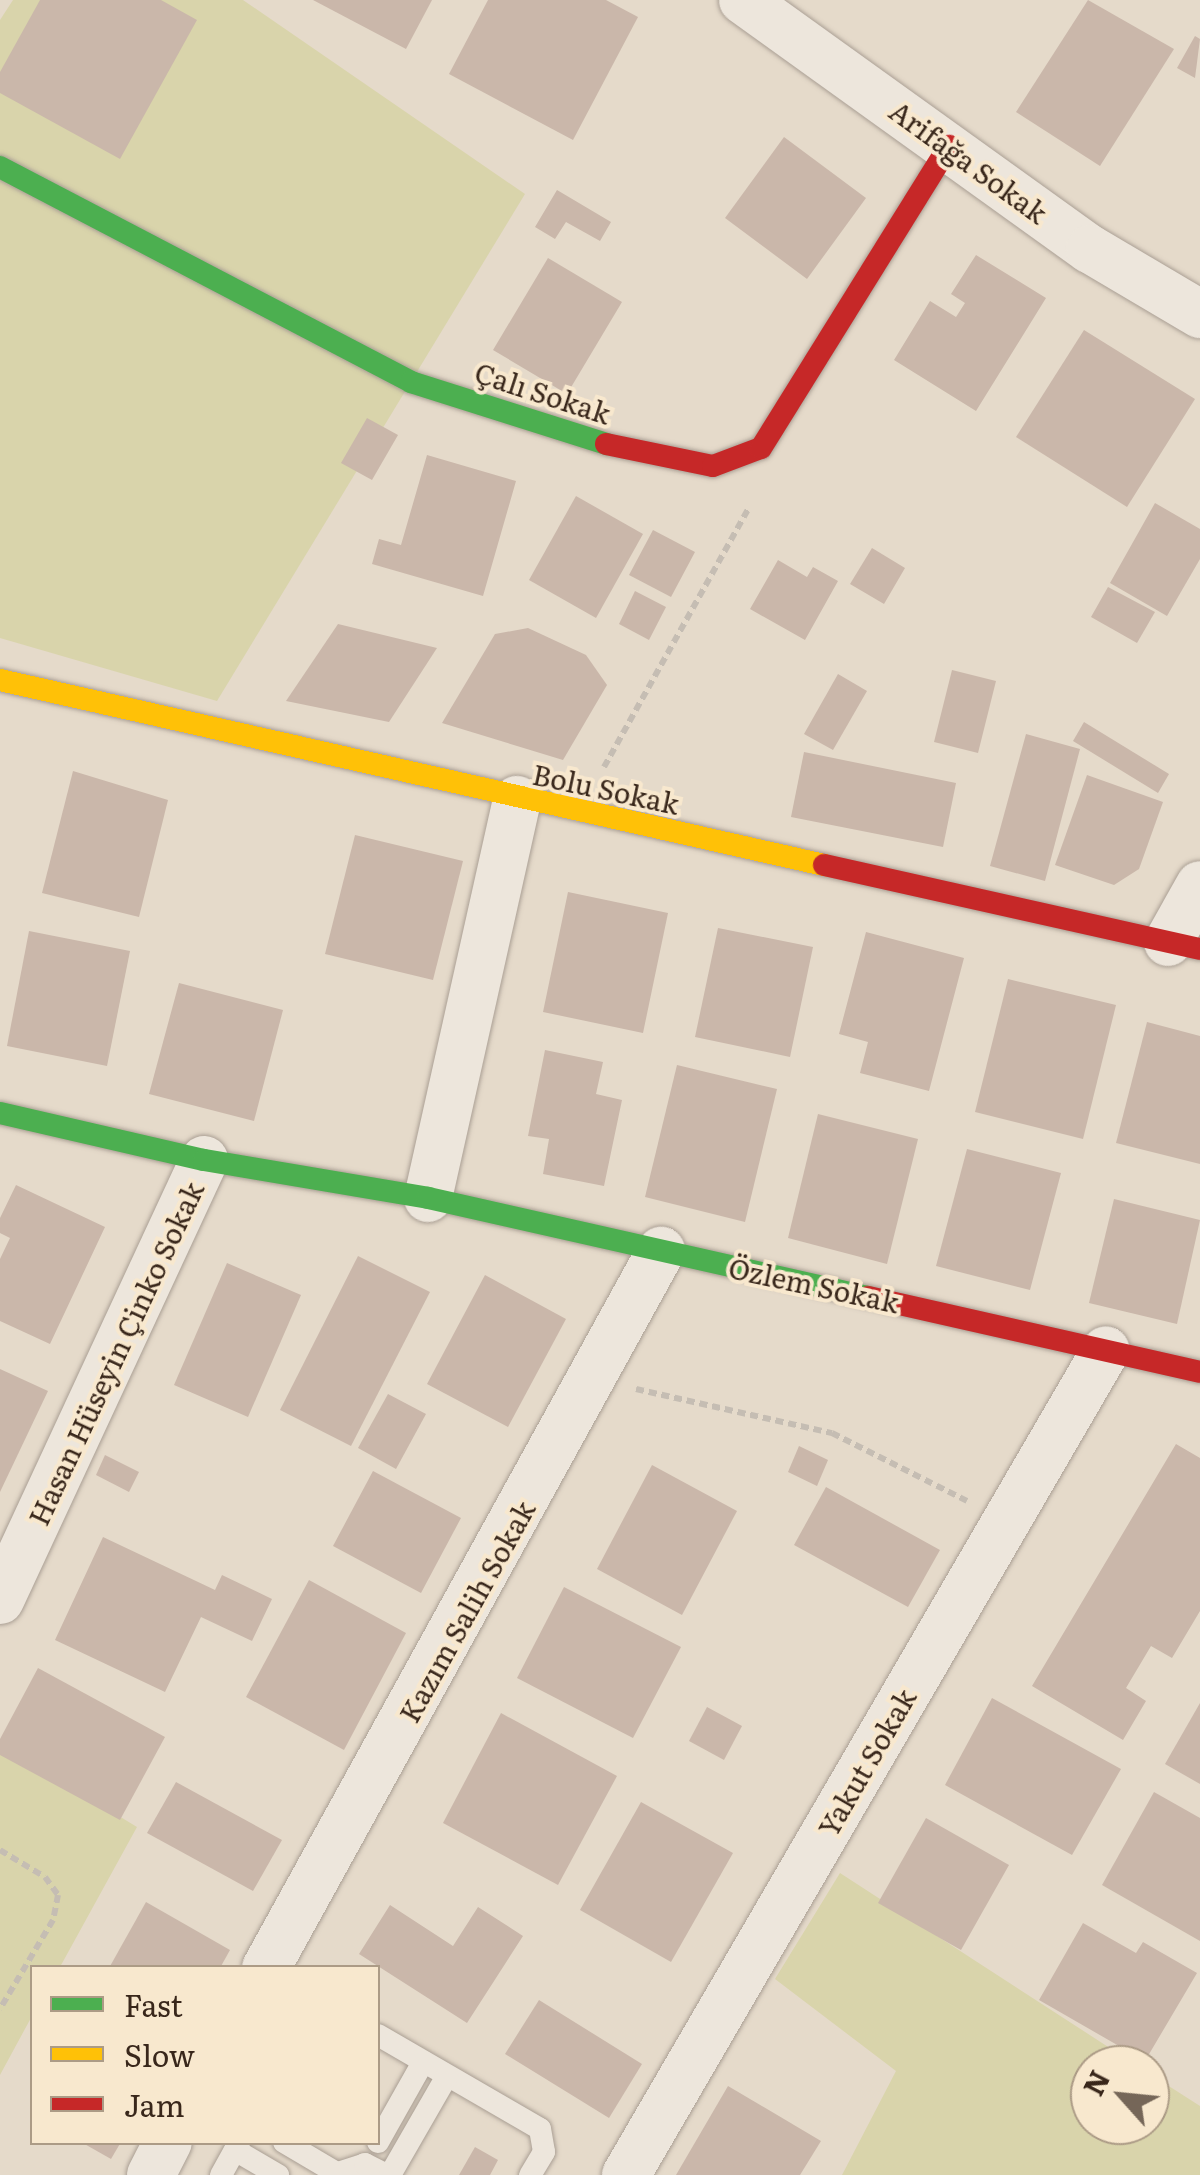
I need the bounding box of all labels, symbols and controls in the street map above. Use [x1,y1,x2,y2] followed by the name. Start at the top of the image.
[884,93,1054,229] street label: Arifağa Sokak
[471,354,615,430] street label: Çalı Sokak
[530,756,682,820] street label: Bolu Sokak
[21,1176,209,1530] street label: Hasan Hüseyin Çinko Sokak
[726,1250,902,1318] street label: Özlem Sokak
[391,1494,541,1728] street label: Kazım Salih Sokak
[810,1682,922,1842] street label: Yakut Sokak
[30,1965,380,2145] legend
[124,1982,183,2026] text: Fast
[124,2032,195,2076] text: Slow
[1070,2045,1170,2145] north arrow
[1071,2062,1119,2102] text: N
[124,2082,184,2126] text: Jam

